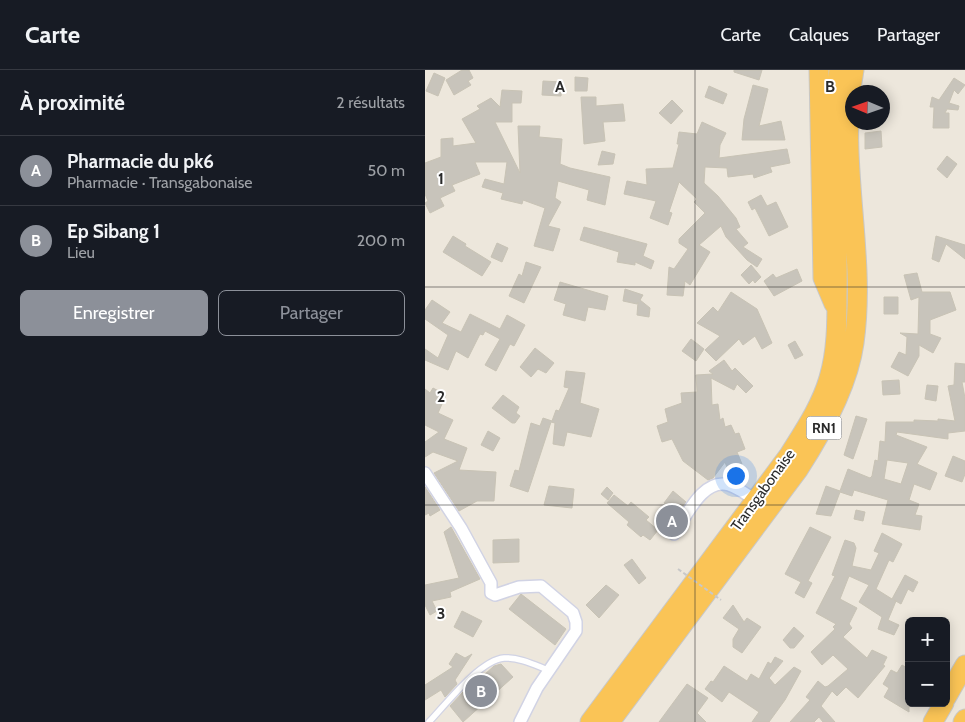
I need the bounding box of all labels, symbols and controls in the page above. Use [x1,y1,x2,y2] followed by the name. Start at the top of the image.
[25,20,80,49] text: Carte
[720,24,761,46] text: Carte
[789,24,849,46] text: Calques
[877,24,940,46] text: Partager
[555,77,565,96] text: A
[825,77,835,96] text: B
[845,85,890,130] north arrow
[20,90,125,115] text: À proximité
[336,93,405,112] text: 2 résultats
[67,150,214,173] text: Pharmacie du pk6
[31,161,41,180] text: A
[368,161,405,180] text: 50 m
[438,169,444,188] text: 1
[67,173,253,192] text: Pharmacie · Transgabonaise
[67,220,160,243] text: Ep Sibang 1
[31,231,41,250] text: B
[357,231,405,250] text: 200 m
[67,243,95,262] text: Lieu
[20,290,208,336] button: Enregistrer
[218,290,405,336] button: Partager
[437,387,445,406] text: 2
[807,416,841,439] road number: RN1
[727,445,799,535] street label: Transgabonaise
[723,463,749,489] your location
[656,502,688,540] pin: A
[437,604,445,623] text: 3
[905,617,950,707] map controls
[905,617,950,662] button: +
[905,662,950,707] button: −
[465,672,497,710] pin: B

